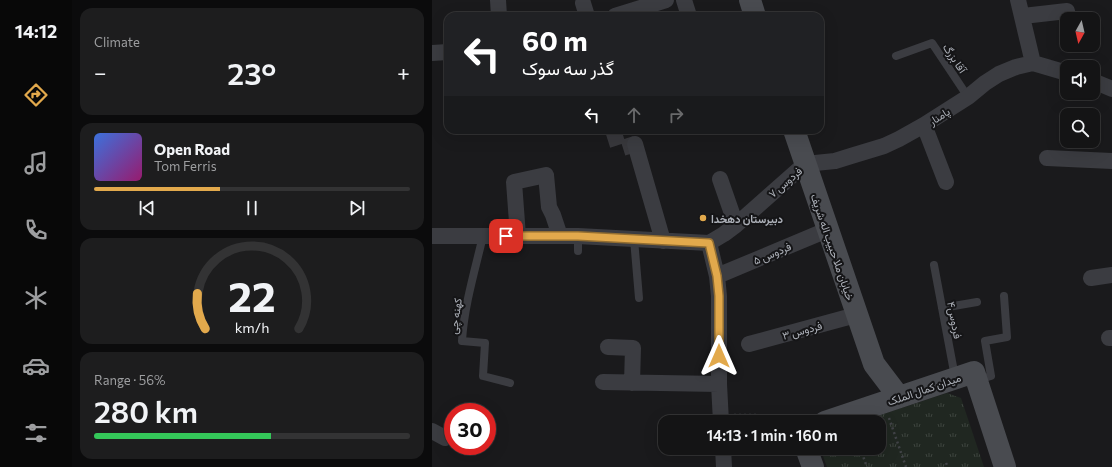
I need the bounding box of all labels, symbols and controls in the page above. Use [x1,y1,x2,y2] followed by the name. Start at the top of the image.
[1060,12,1100,52] north arrow
[1060,12,1100,148] map controls
[15,20,57,42] text: 14:12
[522,23,588,57] text: 60 m
[456,28,508,80] icon: left
[94,34,140,50] text: Climate
[940,41,970,77] street label: آقا بزرگ
[227,54,276,91] text: 23°
[522,57,614,79] text: گذر سه سوک
[94,59,107,86] text: −
[397,59,410,86] text: +
[1060,60,1100,100] button: sound
[22,81,50,109] icon: directions
[581,104,603,126] icon: left
[623,104,645,126] icon: ahead
[665,104,687,126] icon: right
[925,104,953,130] street label: پامنار
[1060,108,1100,148] button: search
[154,140,230,158] text: Open Road
[22,149,50,177] icon: music
[154,158,217,174] text: Tom Ferris
[766,164,805,201] street label: فردوس ۷
[808,192,857,302] street label: خیابان ملا حبیب اله شریف
[136,197,158,219] icon: previous
[241,197,263,219] icon: pause
[346,197,368,219] icon: next
[711,212,784,226] place label: دبیرستان دهخدا
[698,213,708,223] marker: دبیرستان دهخدا
[22,216,50,244] icon: phone
[489,219,523,253] pin
[495,225,517,247] icon: arrive
[751,239,793,268] street label: فردوس ۵
[228,270,276,321] text: 22
[22,284,50,312] icon: climate
[446,297,466,335] street label: کهنه چی
[944,300,965,340] street label: فردوس۴
[235,317,269,335] text: km/h
[781,318,824,343] street label: فردوس ۳
[698,335,740,377] position arrow
[22,352,50,380] icon: car
[886,370,963,409] street label: میدان کمال الملک
[94,372,166,388] text: Range · 56%
[94,392,198,429] text: 280 km
[444,403,496,455] speed limit sign: 30
[22,419,50,447] icon: filters
[706,426,838,444] text: 14:13 · 1 min · 160 m

